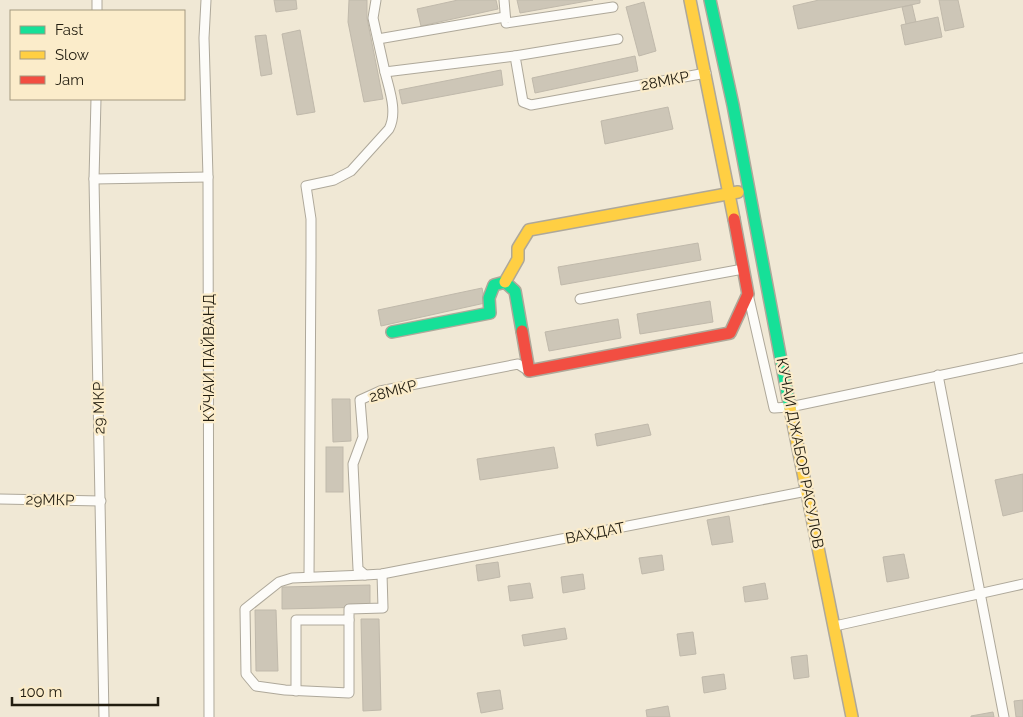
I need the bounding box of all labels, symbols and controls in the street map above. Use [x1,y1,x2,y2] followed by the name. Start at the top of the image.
[10,10,185,100] legend
[55,21,83,39] text: Fast
[55,46,89,64] text: Slow
[639,68,691,94] street label: 28МКР
[55,71,84,89] text: Jam
[200,294,218,422] street label: КӮЧАИ ПАЙВАНД
[773,356,827,550] street label: КУЧАИ ДЖАБОР РАСУЛОВ
[367,376,419,406] street label: 28МКР
[90,382,108,434] street label: 29 МКР
[26,491,74,509] street label: 29МКР
[564,518,626,548] street label: ВАҲДАТ
[12,674,159,706] scale bar
[20,683,62,701] text: 100 m

